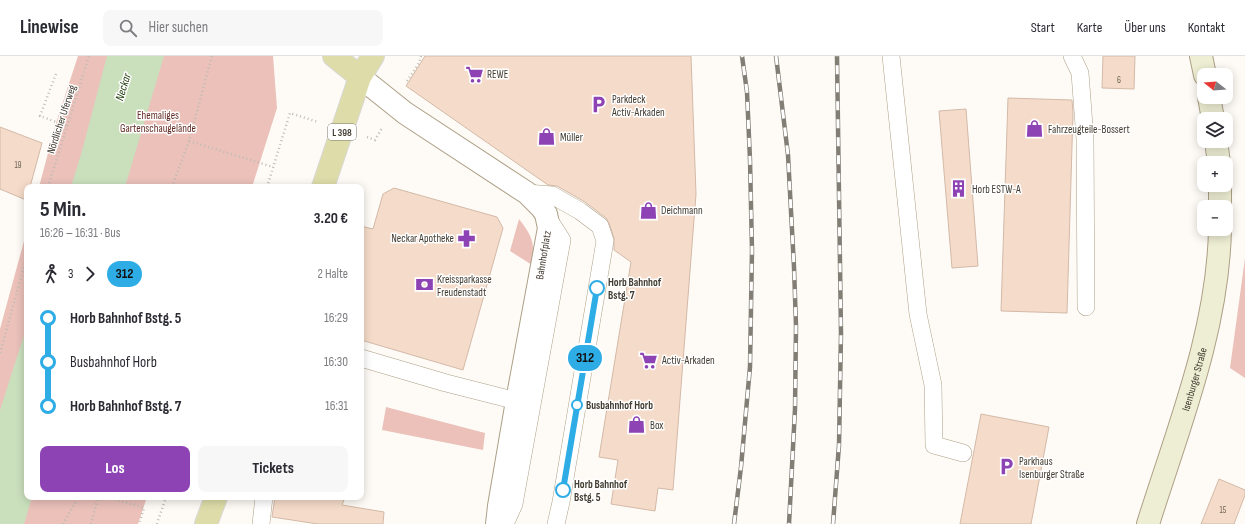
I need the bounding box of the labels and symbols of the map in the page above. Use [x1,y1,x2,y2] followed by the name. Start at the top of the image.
[464,64,484,84] supermarket icon: REWE
[487,68,508,81] place label: REWE
[1197,68,1233,104] north arrow
[112,71,135,103] water label: Neckar
[1117,75,1121,86] house number: 6
[44,83,79,155] street label: Nördlicher Uferweg
[611,93,665,119] place label: Parkdeck Activ-Arkaden
[589,95,609,115] parking icon: Parkdeck Activ-Arkaden
[120,109,196,135] park label: Ehemaliges Gartenschaugelände
[1025,119,1045,139] shop icon: Fahrzeugteile-Bossert
[1048,123,1130,136] place label: Fahrzeugteile-Bossert
[328,124,356,140] road number: L 398
[537,127,557,147] shop icon: Müller
[560,131,583,144] place label: Müller
[14,160,22,171] house number: 19
[949,179,969,199] building icon: Horb ESTW-A
[972,183,1021,196] place label: Horb ESTW-A
[638,200,658,220] shop icon: Deichmann
[661,204,703,217] place label: Deichmann
[457,228,477,248] pharmacy icon: Neckar Apotheke
[533,230,554,280] street label: Bahnhofplatz
[391,232,454,245] place label: Neckar Apotheke
[437,273,492,299] place label: Kreissparkasse Freudenstadt
[414,275,434,295] bank icon: Kreissparkasse Freudenstadt
[608,276,662,302] place label: Horb Bahnhof Bstg. 7
[589,280,605,296] marker: Horb Bahnhof Bstg. 7
[562,345,608,371] line badge: 312
[1179,346,1210,413] street label: Isenburger Straße
[639,350,659,370] supermarket icon: Activ-Arkaden
[661,354,715,367] place label: Activ-Arkaden
[571,399,583,411] marker: Busbahnhof Horb
[586,399,653,412] place label: Busbahnhof Horb
[627,415,647,435] shop icon: Box
[650,419,664,432] place label: Box
[1019,455,1084,481] place label: Parkhaus Isenburger Straße
[996,457,1016,477] parking icon: Parkhaus Isenburger Straße
[574,478,628,504] place label: Horb Bahnhof Bstg. 5
[555,482,571,498] marker: Horb Bahnhof Bstg. 5
[1220,505,1227,516] house number: 15

